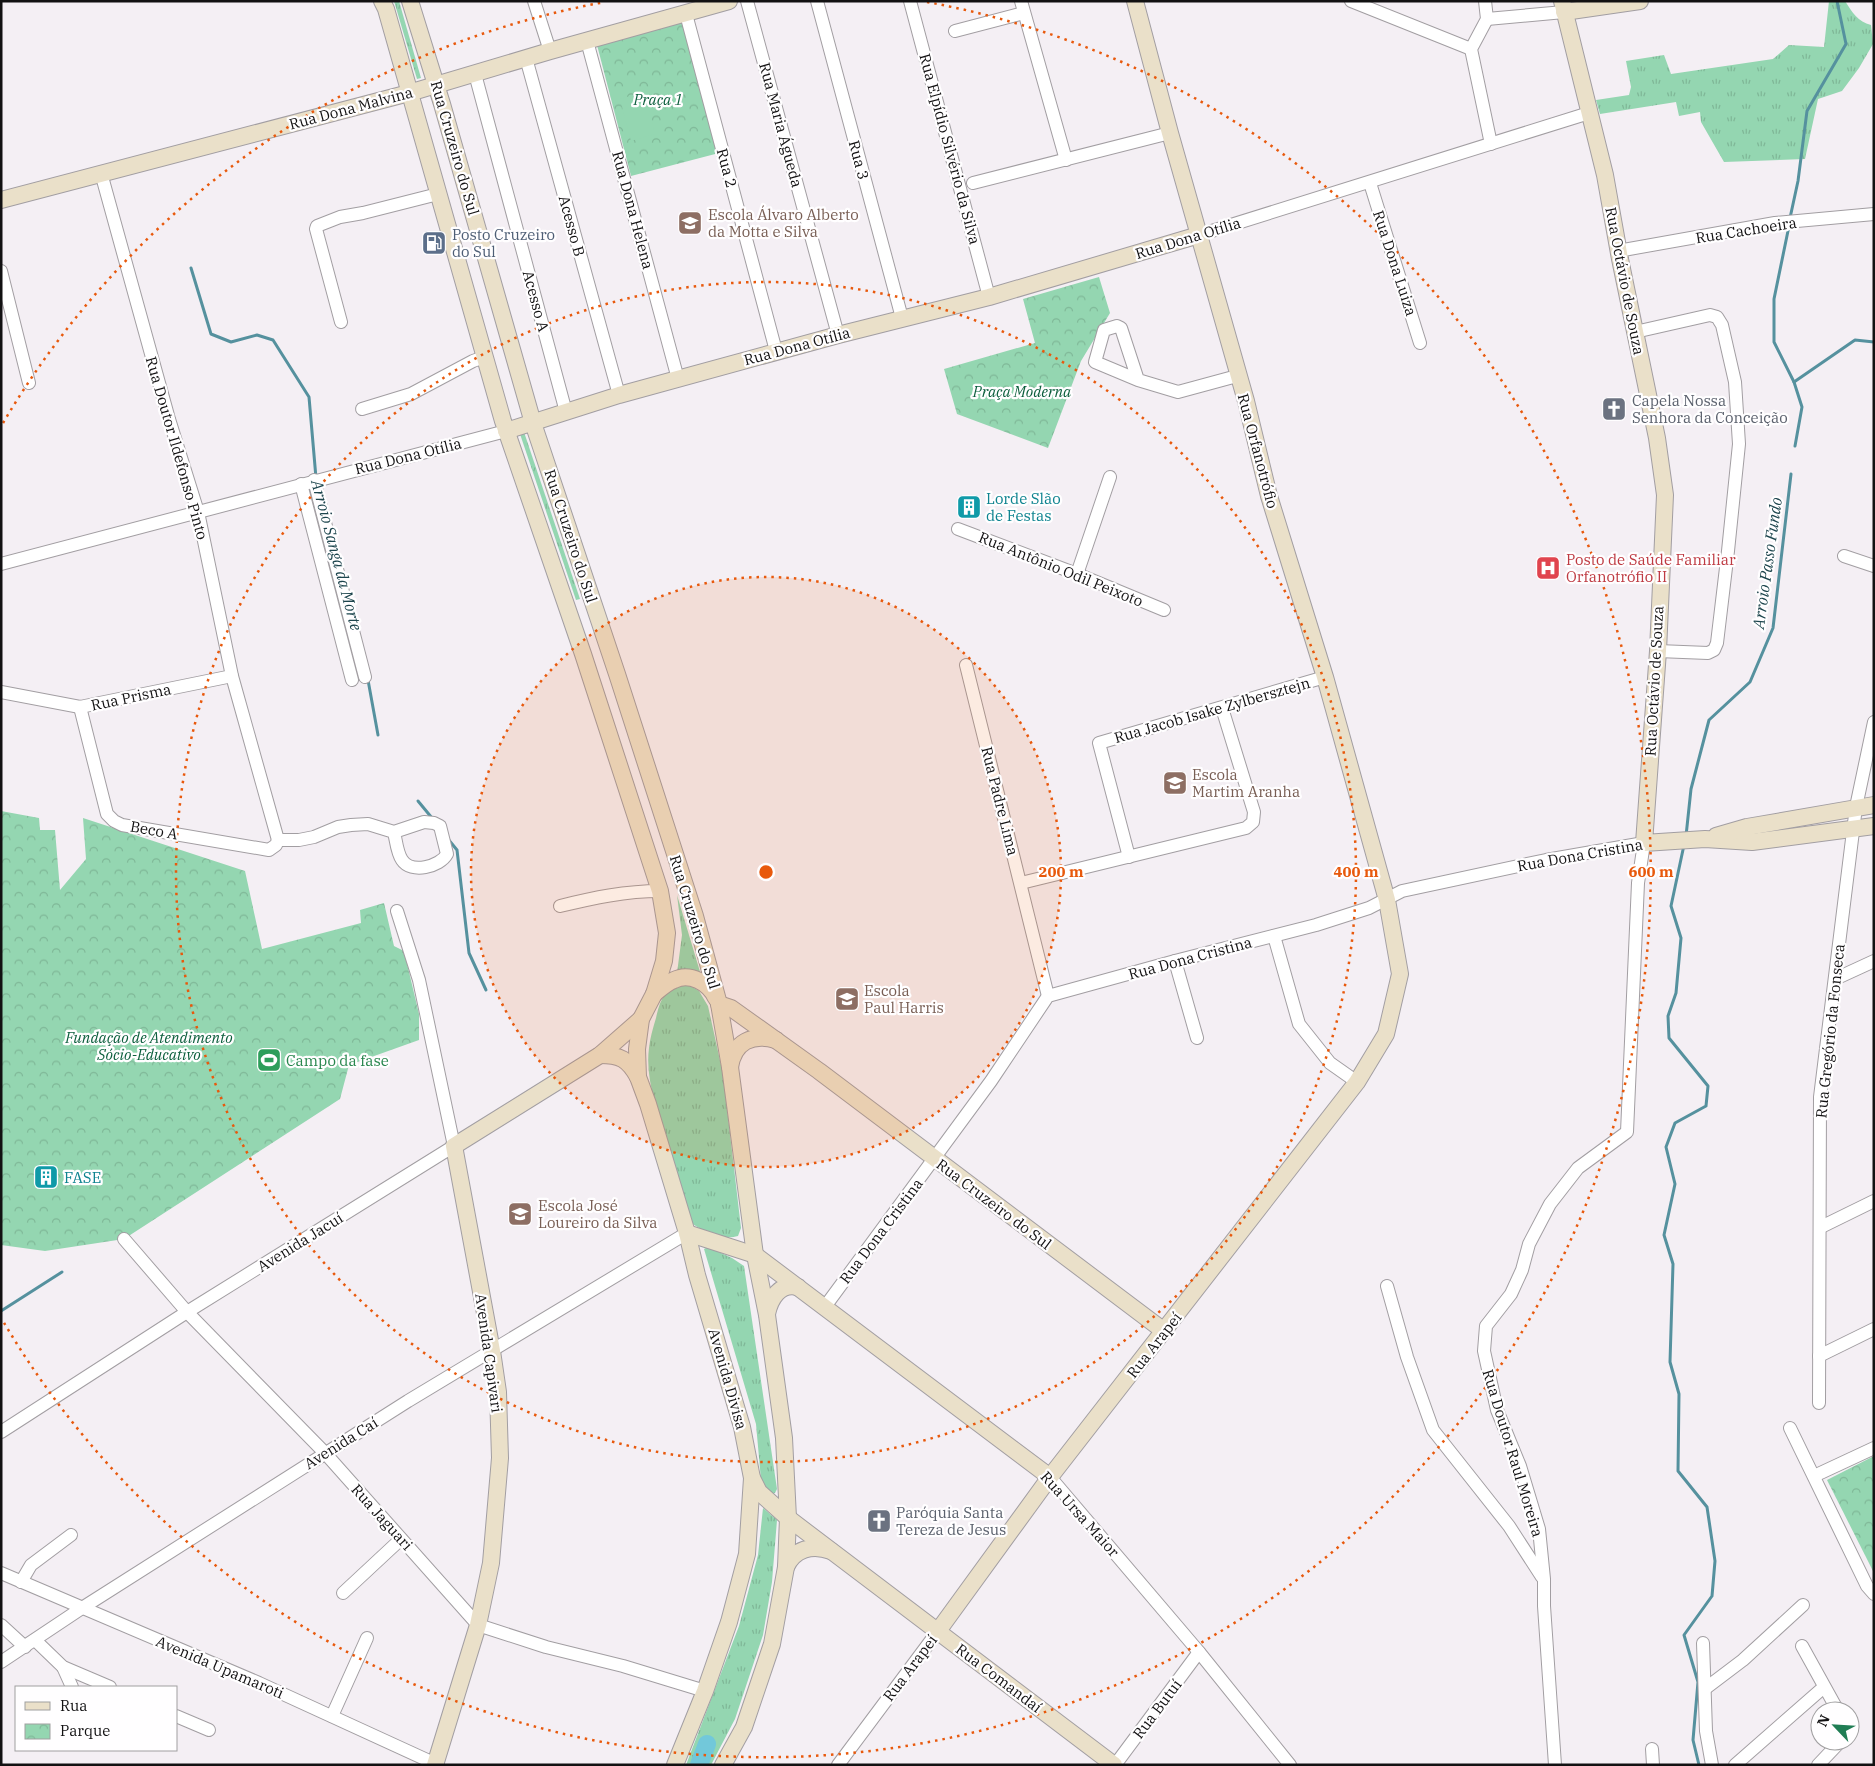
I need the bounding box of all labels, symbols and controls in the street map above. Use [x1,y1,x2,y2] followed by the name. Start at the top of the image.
[915,51,985,247] street label: Rua Elpídio Silvério da Silva
[755,60,807,190] street label: Rua Maria Águeda
[427,78,483,218] street label: Rua Cruzeiro do Sul
[287,82,415,134] street label: Rua Dona Malvina
[632,90,683,109] park label: Praça 1
[845,138,873,182] street label: Rua 3
[713,146,741,190] street label: Rua 2
[608,149,658,271] street label: Rua Dona Helena
[555,193,589,259] street label: Acesso B
[708,205,859,241] place label: Escola Álvaro Alberto da Motta e Silva
[1601,205,1649,357] street label: Rua Octávio de Souza
[1369,208,1421,318] street label: Rua Dona Luiza
[677,210,703,236] school or university icon: Escola Álvaro Alberto da Motta e Silva
[1133,213,1243,263] street label: Rua Dona Otília
[1694,213,1798,247] street label: Rua Cachoeira
[452,225,555,261] place label: Posto Cruzeiro do Sul
[421,230,447,256] fuel station icon: Posto Cruzeiro do Sul
[519,268,553,334] street label: Acesso A
[742,323,852,369] street label: Rua Dona Otília
[142,354,212,542] street label: Rua Doutor Ildefonso Pinto
[972,382,1072,401] park label: Praça Moderna
[1234,391,1282,511] street label: Rua Orfanotrófio
[1632,391,1788,427] place label: Capela Nossa Senhora da Conceição
[1601,396,1627,422] church icon: Capela Nossa Senhora da Conceição
[353,434,463,478] street label: Rua Dona Otília
[540,467,602,605] street label: Rua Cruzeiro do Sul
[307,476,367,633] water label: Arroio Sanga da Morte
[986,489,1061,525] place label: Lorde Slão de Festas
[956,494,982,520] building icon: Lorde Slão de Festas
[1748,496,1786,631] water label: Arroio Passo Fundo
[976,527,1146,611] street label: Rua Antônio Odil Peixoto
[1566,550,1736,586] place label: Posto de Saúde Familiar Orfanotrófio II
[1535,555,1561,581] hospital icon: Posto de Saúde Familiar Orfanotrófio II
[1641,605,1667,757] street label: Rua Octávio de Souza
[1112,673,1313,747] street label: Rua Jacob Isake Zylbersztejn
[89,679,173,715] street label: Rua Prisma
[977,745,1023,857] street label: Rua Padre Lima
[1192,765,1300,801] place label: Escola Martim Aranha
[1162,770,1188,796] school or university icon: Escola Martim Aranha
[129,816,180,844] street label: Beco A
[1516,835,1644,875] street label: Rua Dona Cristina
[666,853,724,991] street label: Rua Cruzeiro do Sul
[1038,862,1084,881] text: 200 m
[1333,862,1379,881] text: 400 m
[1628,862,1674,881] text: 600 m
[757,863,775,881] centre of rings
[1126,932,1254,984] street label: Rua Dona Cristina
[1811,943,1849,1119] street label: Rua Gregório da Fonseca
[864,981,944,1017] place label: Escola Paul Harris
[834,986,860,1012] school or university icon: Escola Paul Harris
[64,1028,233,1064] park label: Fundação de Atendimento Sócio-Educativo
[256,1047,282,1073] sports icon: Campo da fase
[286,1051,389,1070] place label: Campo da fase
[933,1155,1055,1253] street label: Rua Cruzeiro do Sul
[33,1164,59,1190] building icon: FASE
[64,1168,101,1187] place label: FASE
[835,1175,927,1287] street label: Rua Dona Cristina
[538,1196,658,1232] place label: Escola José Loureiro da Silva
[507,1201,533,1227] school or university icon: Escola José Loureiro da Silva
[254,1208,347,1276] street label: Avenida Jacuí
[471,1292,507,1414] street label: Avenida Capivari
[1122,1308,1186,1382] street label: Rua Arapeí
[704,1326,752,1432] street label: Avenida Divisa
[1478,1367,1548,1539] street label: Rua Doutor Raul Moreira
[301,1413,382,1473] street label: Avenida Caí
[1037,1467,1124,1561] street label: Rua Ursa Maior
[347,1480,417,1554] street label: Rua Jaguari
[896,1503,1006,1539] place label: Paróquia Santa Tereza de Jesus
[866,1508,892,1534] church icon: Paróquia Santa Tereza de Jesus
[153,1631,287,1703] street label: Avenida Upamaroti
[879,1631,941,1705] street label: Rua Arapeí
[952,1639,1046,1717] street label: Rua Comandaí
[1129,1675,1186,1742] street label: Rua Butuí
[15,1686,178,1751] legend
[60,1696,87,1715] text: Rua
[1810,1701,1860,1751] north arrow
[1813,1712,1834,1729] text: N
[60,1721,110,1740] text: Parque

